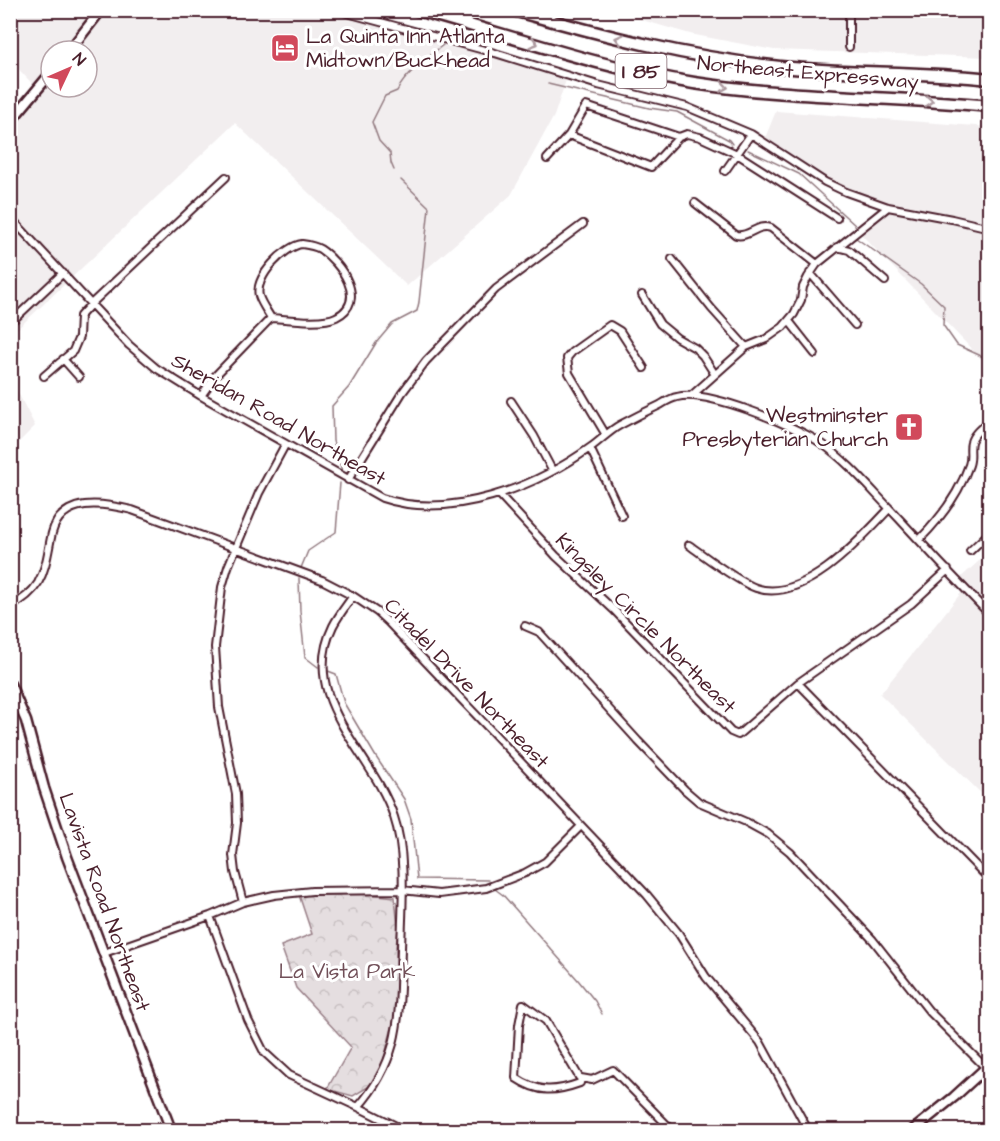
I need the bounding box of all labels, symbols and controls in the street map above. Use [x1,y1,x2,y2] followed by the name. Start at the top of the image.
[306,22,505,75] place label: La Quinta Inn Atlanta Midtown/Buckhead
[269,32,301,64] hotel icon: La Quinta Inn Atlanta Midtown/Buckhead
[614,34,624,47] one-way arrow
[528,36,539,48] one-way arrow
[39,39,99,99] north arrow
[68,48,90,71] text: N
[696,48,920,99] street label: Northeast Expressway
[616,54,666,88] road number: I 85
[719,80,728,92] one-way arrow
[925,95,934,108] one-way arrow
[166,346,392,493] street label: Sheridan Road Northeast
[682,401,889,456] place label: Westminster Presbyterian Church
[893,411,925,443] church icon: Westminster Presbyterian Church
[547,527,743,722] street label: Kingsley Circle Northeast
[377,592,556,775] street label: Citadel Drive Northeast
[51,789,158,1016] street label: Lavista Road Northeast
[279,957,415,986] park label: La Vista Park

